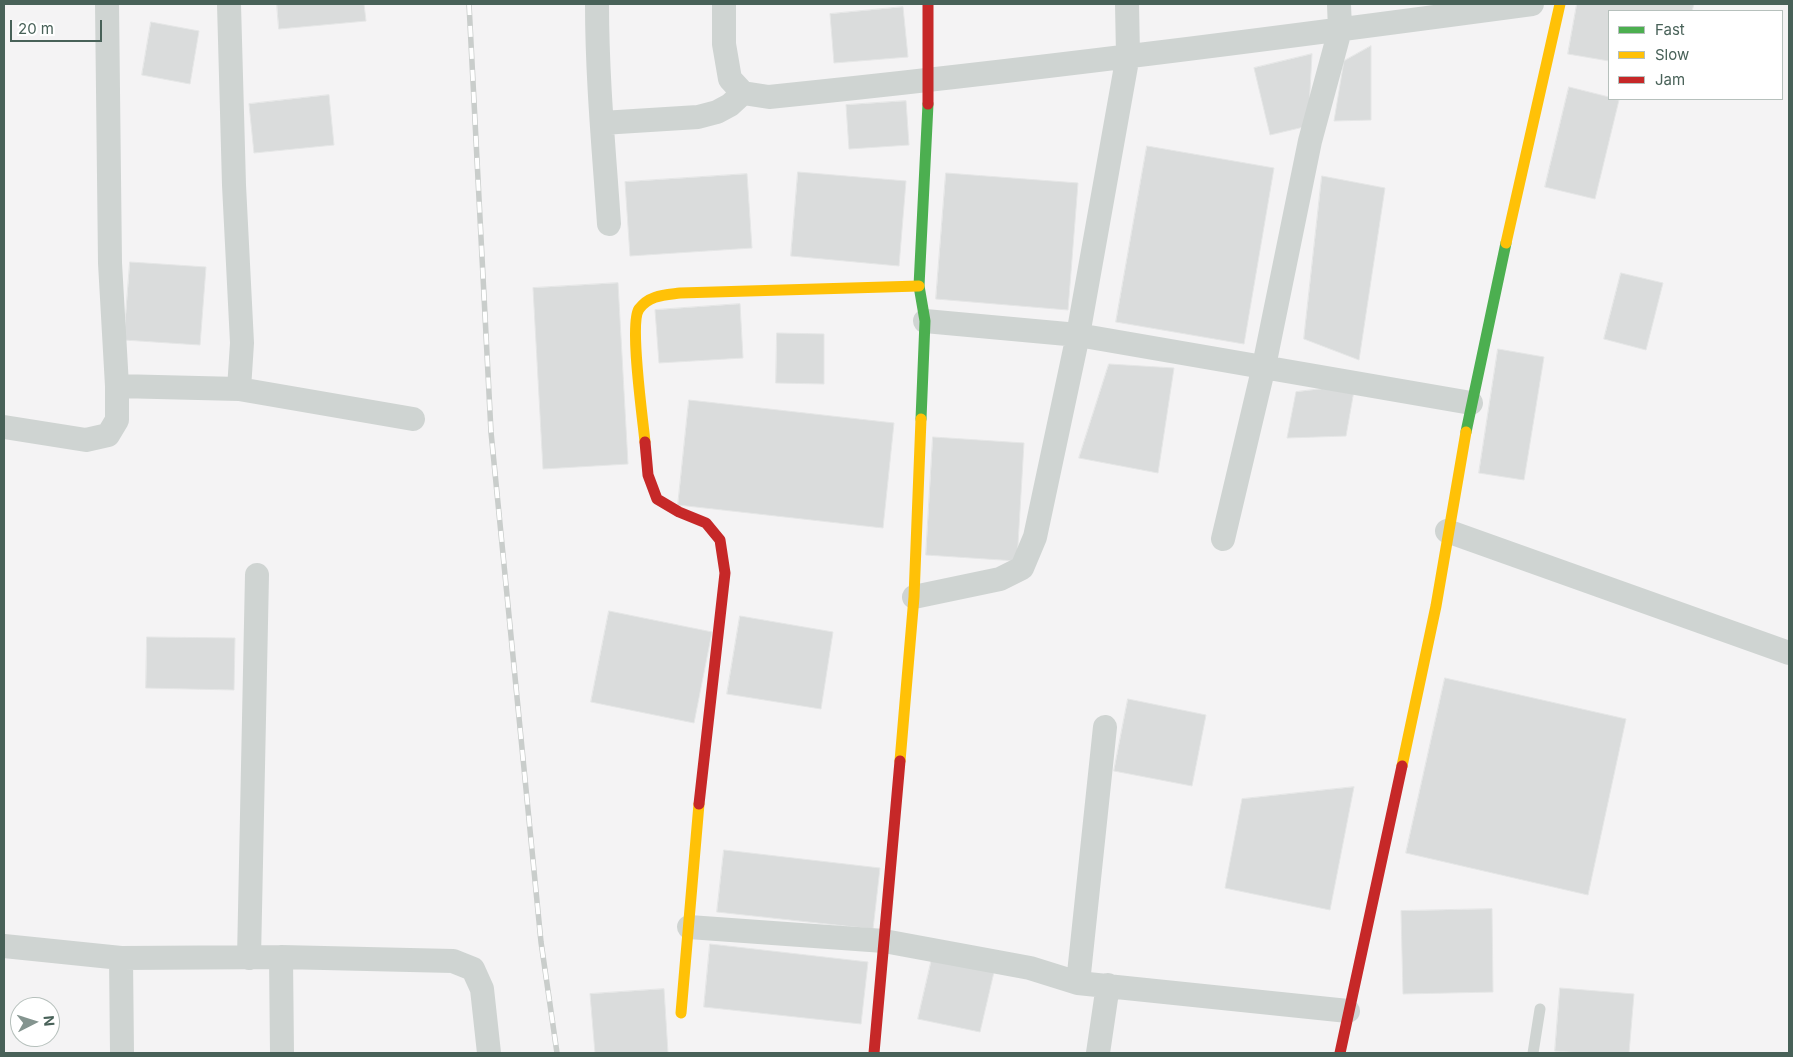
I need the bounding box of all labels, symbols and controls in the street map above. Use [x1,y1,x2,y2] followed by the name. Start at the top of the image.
[12,10,105,42] scale bar
[1608,10,1783,100] legend
[18,19,54,38] text: 20 m
[1655,20,1685,39] text: Fast
[1655,45,1689,64] text: Slow
[1655,70,1685,89] text: Jam
[10,997,60,1047] north arrow
[41,1015,58,1027] text: N

